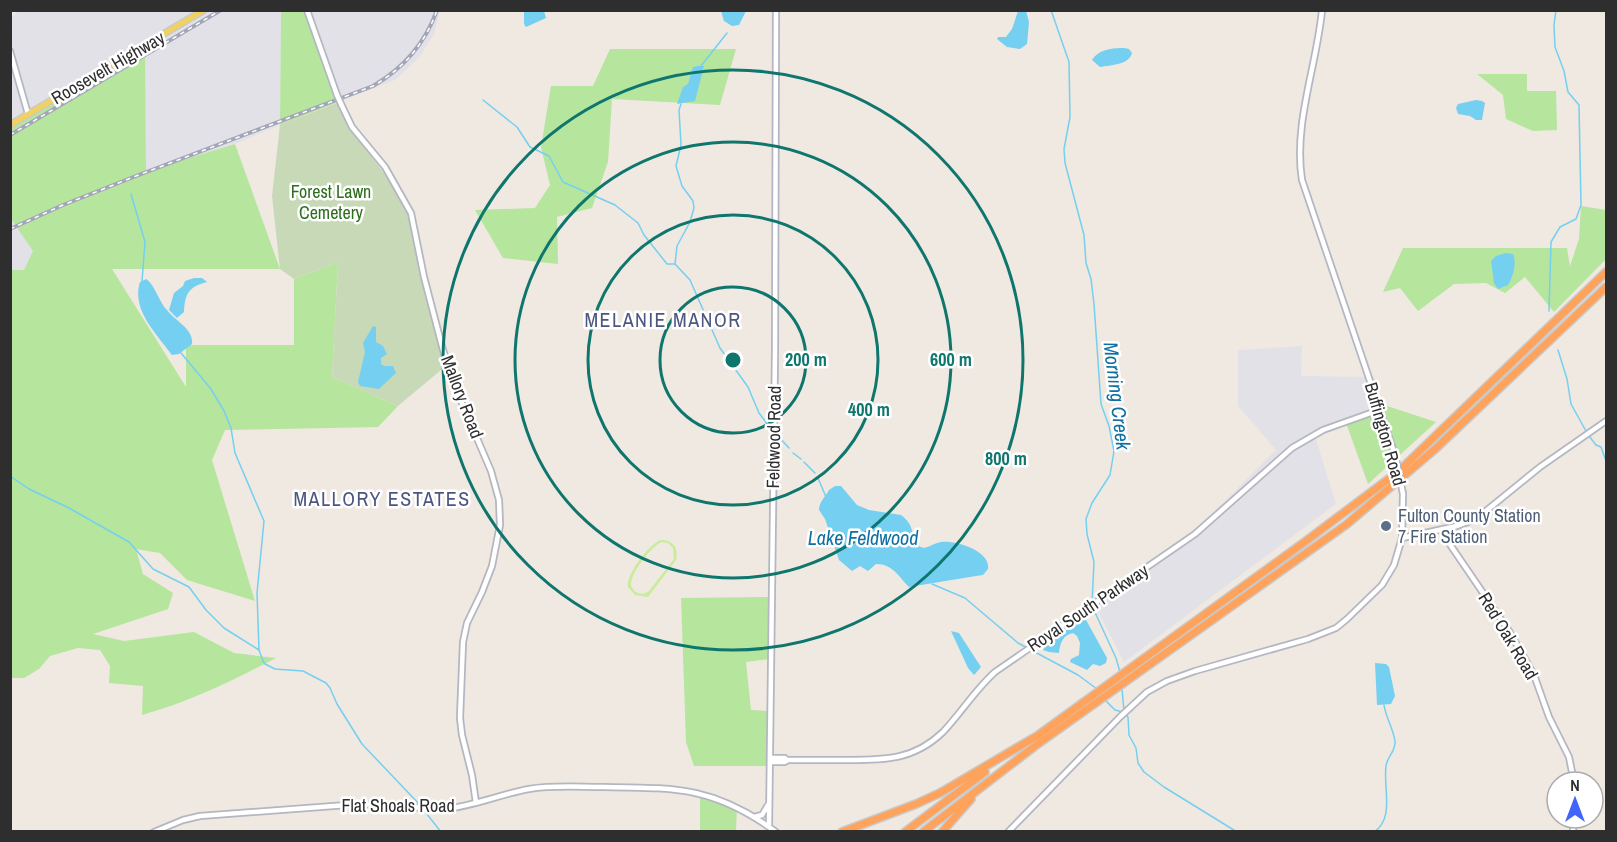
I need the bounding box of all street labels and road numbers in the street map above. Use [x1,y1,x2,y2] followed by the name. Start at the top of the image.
[46,25,170,110] street label: Roosevelt Highway
[435,352,490,442] street label: Mallory Road
[1359,379,1412,488] street label: Buffington Road
[760,385,787,489] street label: Feldwood Road
[1022,557,1154,657] street label: Royal South Parkway
[1473,587,1544,684] street label: Red Oak Road
[341,793,455,818] street label: Flat Shoals Road

